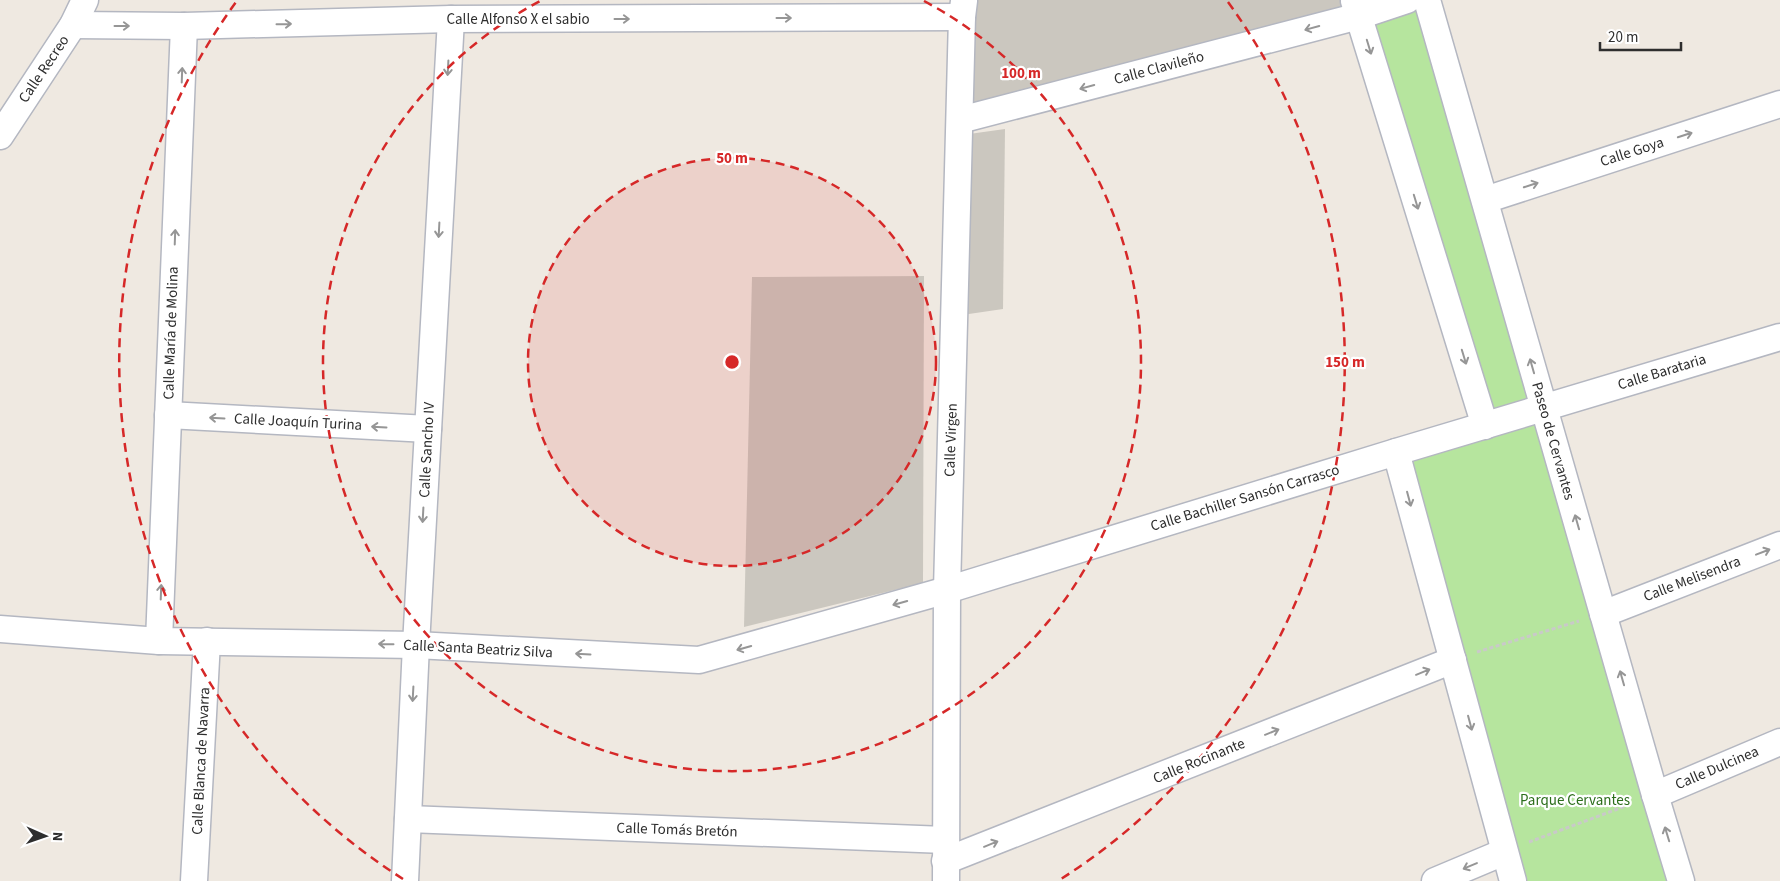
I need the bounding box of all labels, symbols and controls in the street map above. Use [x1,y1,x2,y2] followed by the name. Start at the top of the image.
[446,9,590,30] street label: Calle Alfonso X el sabio
[776,13,792,23] one-way arrow
[613,14,629,23] one-way arrow
[276,19,292,28] one-way arrow
[1600,20,1681,52] scale bar
[114,21,130,31] one-way arrow
[1305,24,1321,34] one-way arrow
[1608,27,1638,48] text: 20 m
[14,31,74,107] street label: Calle Recreo
[1364,38,1374,54] one-way arrow
[1112,46,1206,90] street label: Calle Clavileño
[443,60,452,76] one-way arrow
[1001,63,1041,84] text: 100 m
[178,67,187,83] one-way arrow
[1080,83,1096,92] one-way arrow
[1677,129,1693,139] one-way arrow
[1597,132,1667,172] street label: Calle Goya
[716,148,748,169] text: 50 m
[1523,180,1538,189] one-way arrow
[1412,194,1422,210] one-way arrow
[434,222,443,238] one-way arrow
[171,230,180,246] one-way arrow
[158,266,184,400] street label: Calle María de Molina
[1459,349,1469,365] one-way arrow
[1615,349,1709,395] street label: Calle Barataria
[1325,352,1365,373] text: 150 m
[723,353,741,371] centre of rings
[1527,358,1536,374] one-way arrow
[1526,380,1580,502] street label: Paseo de Cervantes
[414,401,440,498] street label: Calle Sancho IV
[939,403,963,477] street label: Calle Virgen
[233,408,363,436] street label: Calle Joaquín Turina
[209,413,225,422] one-way arrow
[371,422,387,431] one-way arrow
[1148,459,1342,537] street label: Calle Bachiller Sansón Carrasco
[1405,491,1414,507] one-way arrow
[418,506,427,522] one-way arrow
[1571,515,1581,531] one-way arrow
[1755,547,1770,556] one-way arrow
[1640,551,1744,607] street label: Calle Melisendra
[156,584,165,600] one-way arrow
[893,599,909,609] one-way arrow
[403,635,553,663] street label: Calle Santa Beatriz Silva
[378,639,394,649] one-way arrow
[736,643,752,653] one-way arrow
[576,649,592,658] one-way arrow
[1415,666,1430,675] one-way arrow
[1616,671,1626,687] one-way arrow
[409,686,418,702] one-way arrow
[187,687,215,835] street label: Calle Blanca de Navarra
[1466,715,1475,731] one-way arrow
[1264,727,1279,736] one-way arrow
[1150,733,1248,789] street label: Calle Rocinante
[1672,741,1762,795] street label: Calle Dulcinea
[1520,790,1630,811] park label: Parque Cervantes
[20,811,70,861] north arrow
[616,817,738,843] street label: Calle Tomás Bretón
[1661,827,1671,843] one-way arrow
[47,831,67,841] text: N
[983,838,998,847] one-way arrow
[1463,862,1478,872] one-way arrow

